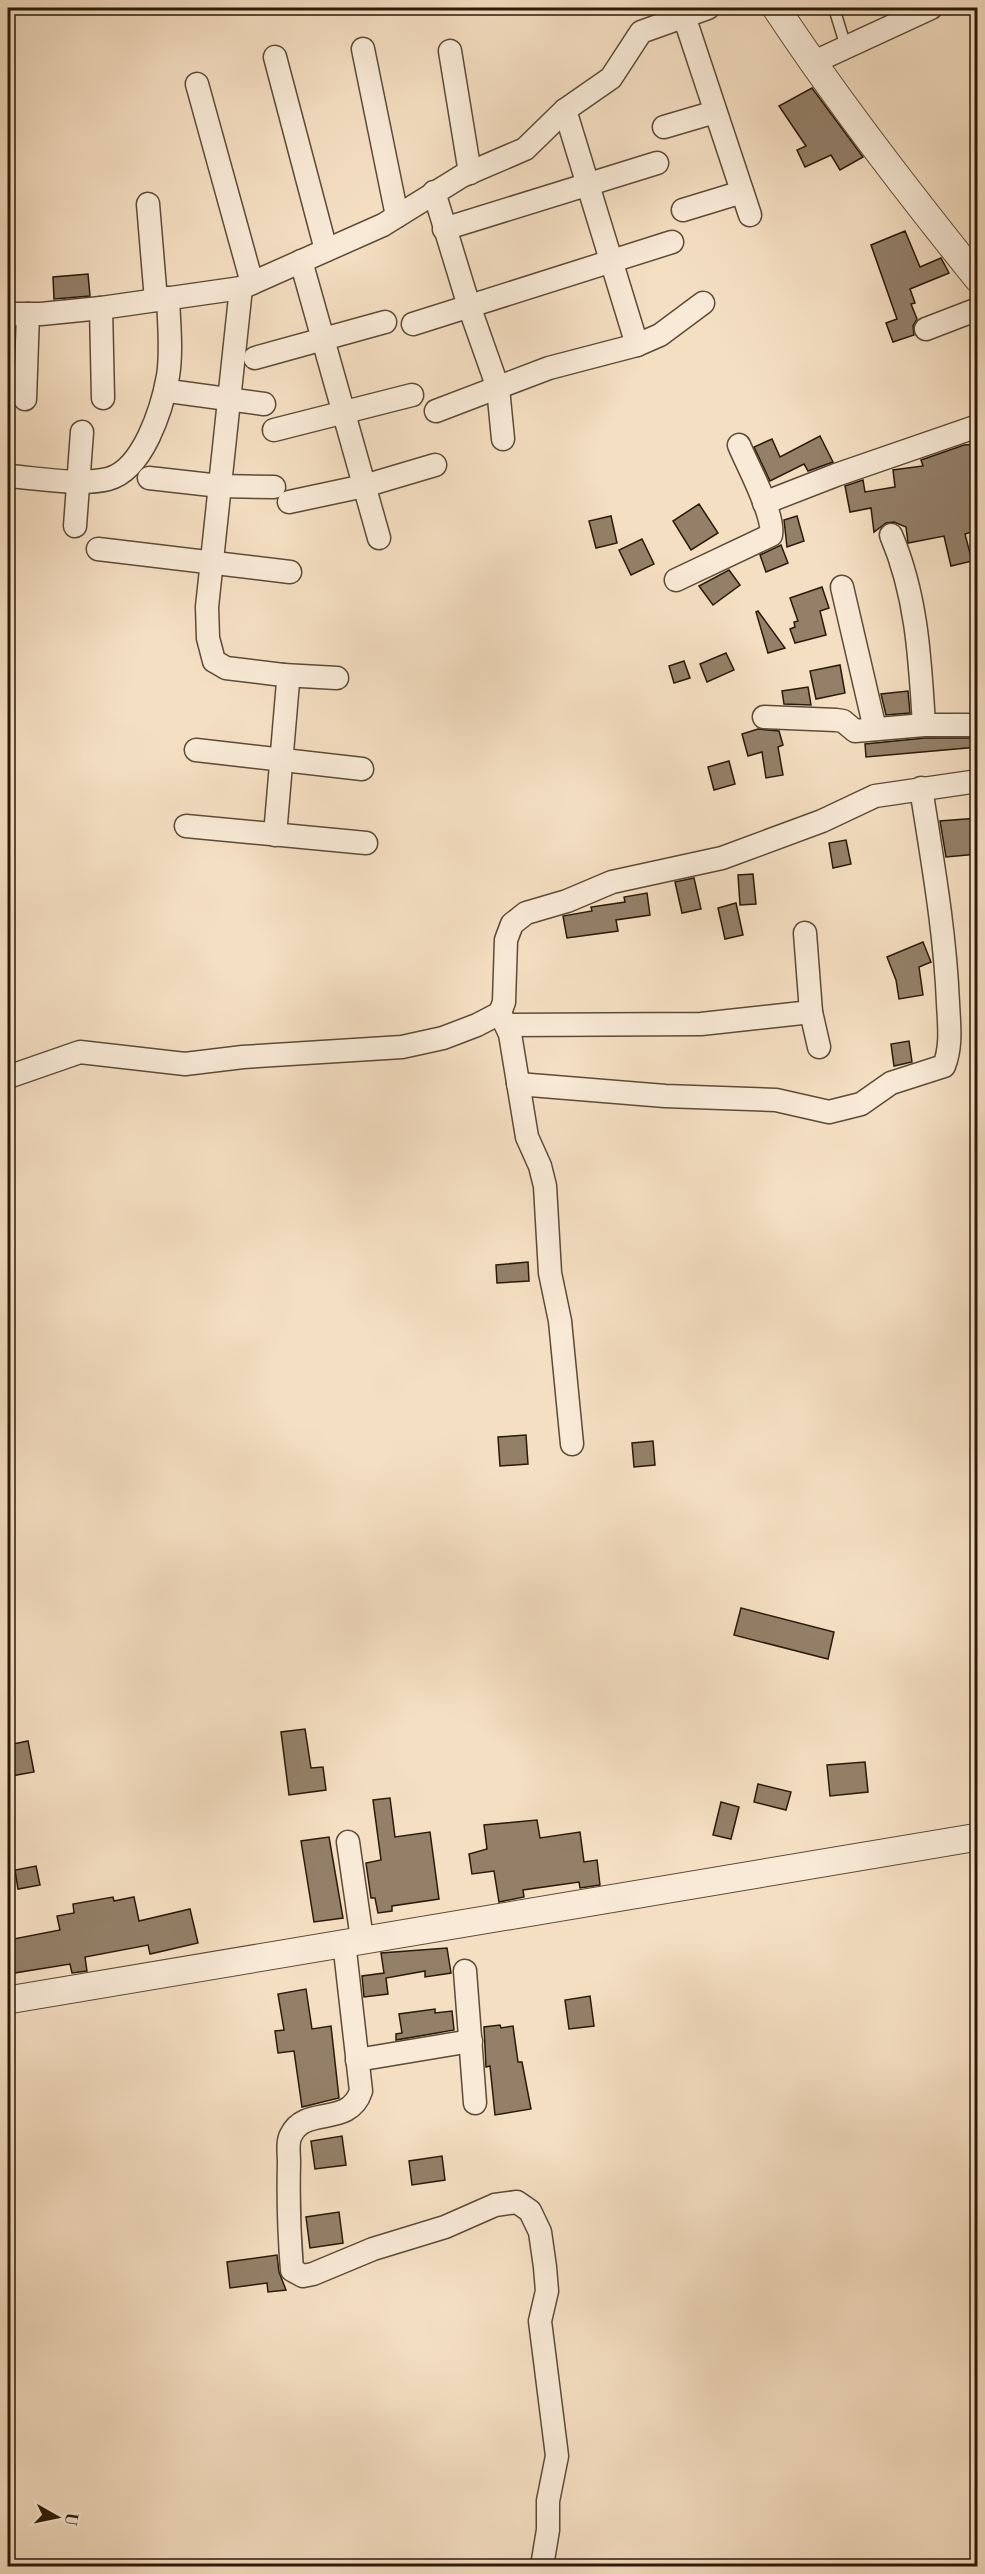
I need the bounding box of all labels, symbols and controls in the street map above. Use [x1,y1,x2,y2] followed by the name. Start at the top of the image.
[27,2487,87,2547] north arrow
[60,2512,82,2527] text: U

